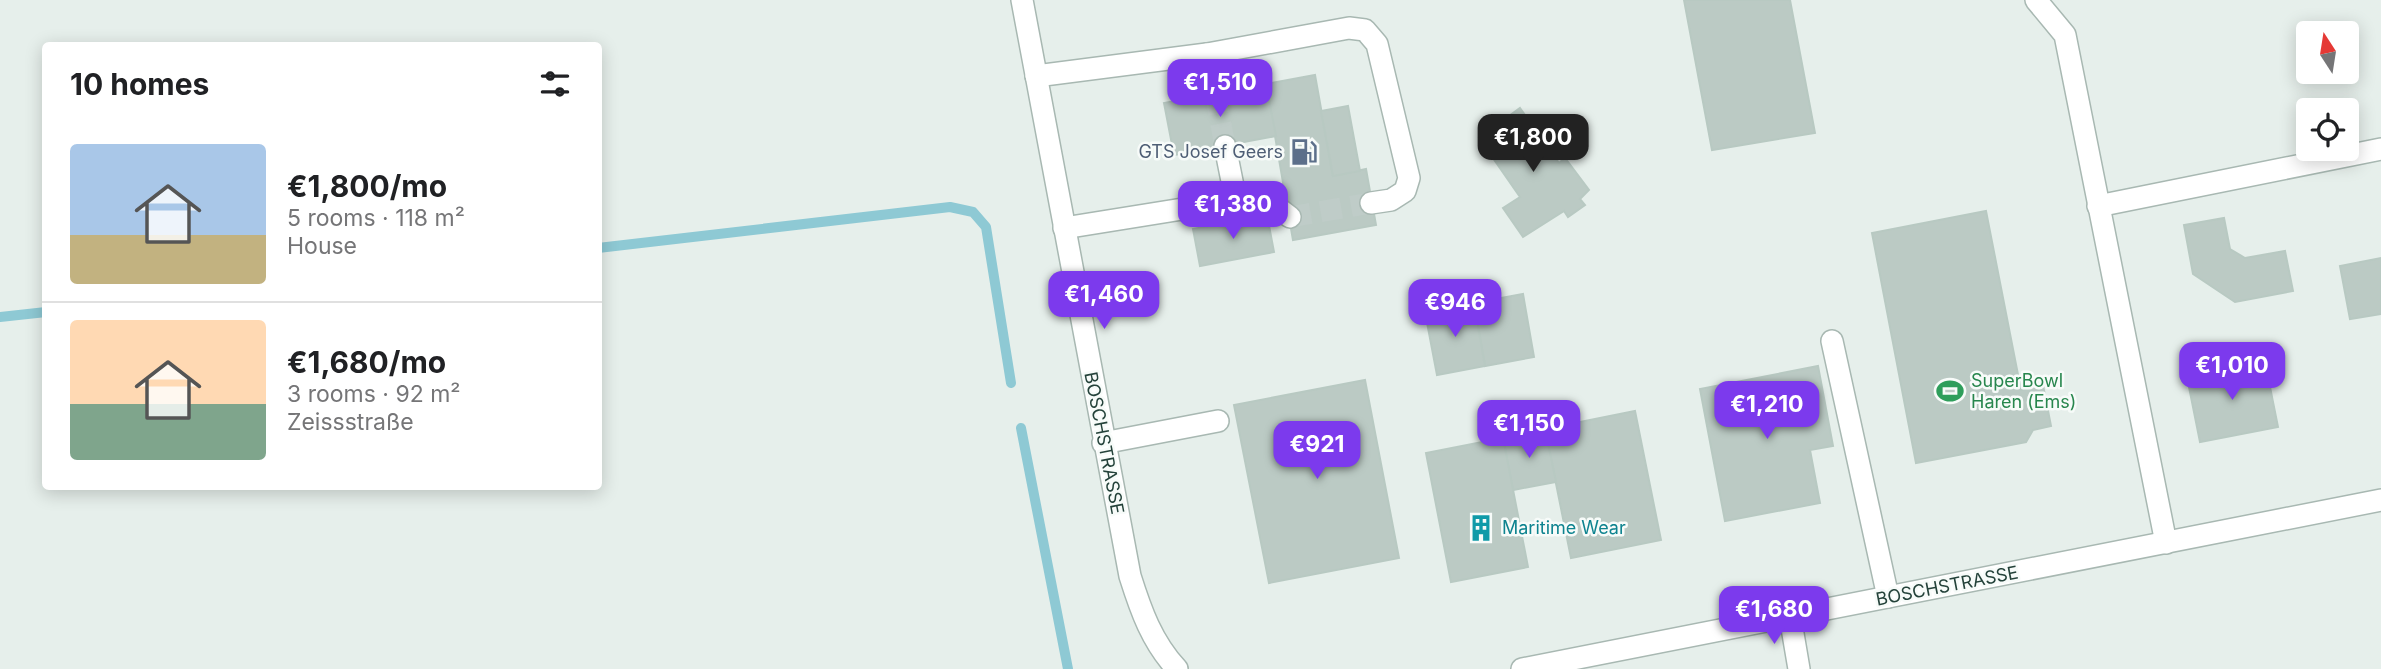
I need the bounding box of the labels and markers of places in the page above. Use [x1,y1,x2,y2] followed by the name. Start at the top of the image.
[1163,60,1277,119] pin: €1,510
[1476,114,1590,174] pin: €1,800
[1289,137,1319,167] fuel station icon: GTS Josef Geers
[1138,141,1283,162] place label: GTS Josef Geers
[1176,182,1290,241] pin: €1,380
[1047,272,1161,331] pin: €1,460
[1414,280,1496,339] pin: €946
[2175,342,2289,402] pin: €1,010
[1971,370,2076,412] place label: SuperBowl Haren (Ems)
[1935,376,1965,406] sports icon: SuperBowl Haren (Ems)
[1710,382,1824,441] pin: €1,210
[1472,400,1586,460] pin: €1,150
[1276,421,1358,481] pin: €921
[1466,513,1496,543] building icon: Maritime Wear
[1502,517,1626,538] place label: Maritime Wear
[1717,586,1831,646] pin: €1,680

